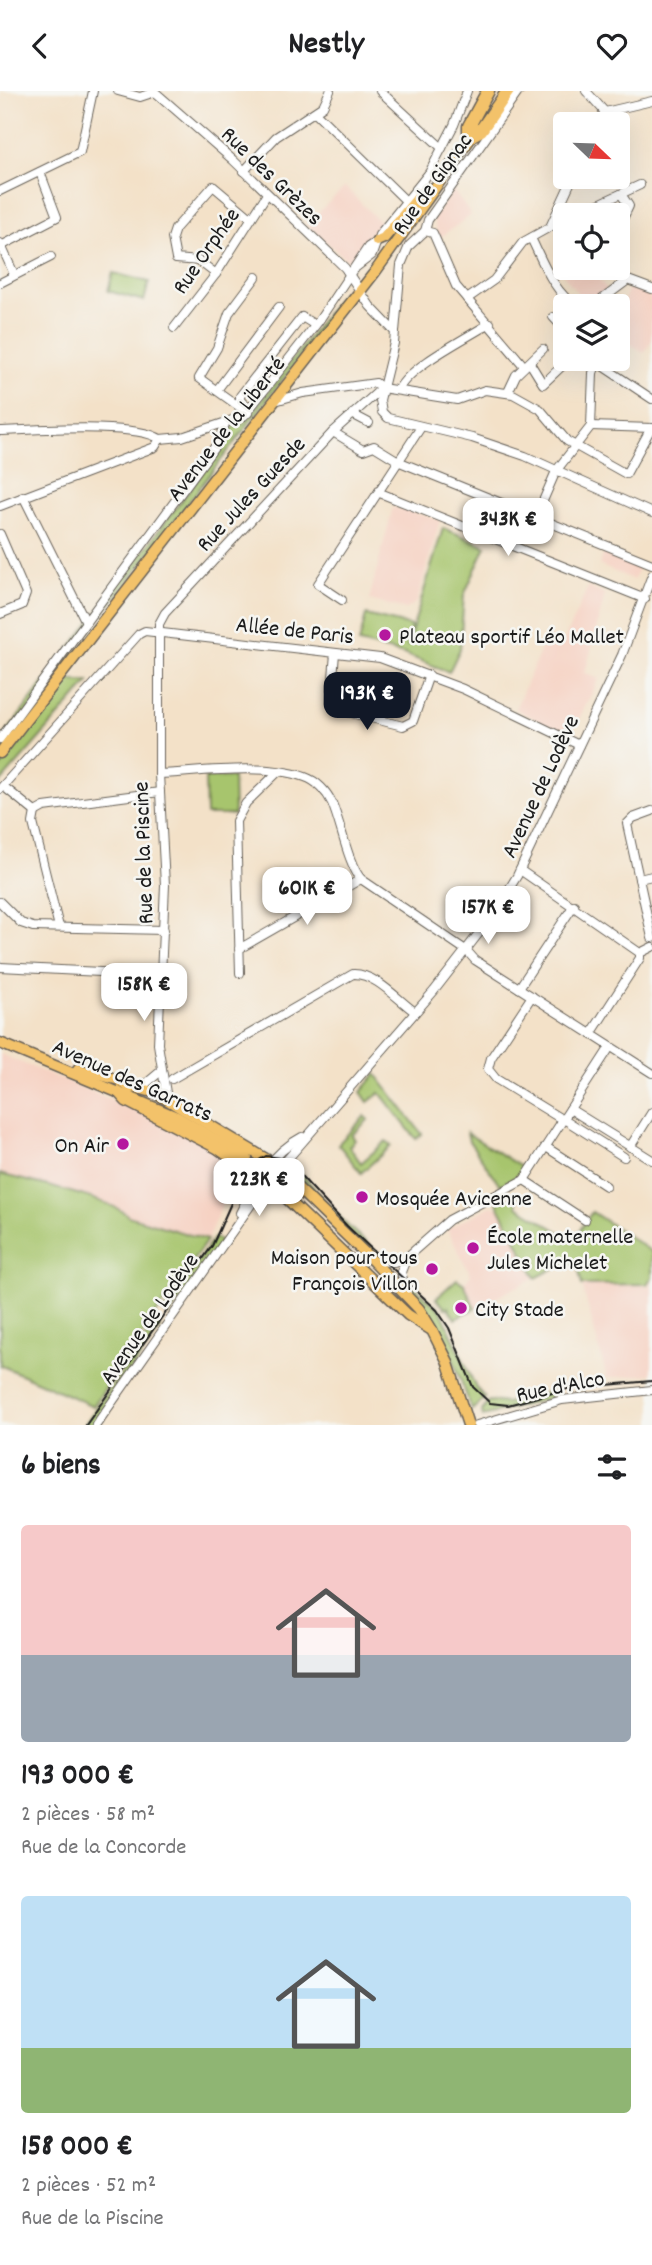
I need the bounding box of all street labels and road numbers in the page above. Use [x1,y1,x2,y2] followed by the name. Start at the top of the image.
[212,120,329,235] street label: Rue des Grèzes
[385,127,482,243] street label: Rue de Gignac
[166,202,250,302] street label: Rue Orphée
[160,350,295,510] street label: Avenue de la Liberté
[190,430,315,561] street label: Rue Jules Guesde
[234,610,355,655] street label: Allée de Paris
[495,711,590,864] street label: Avenue de Lodève
[127,781,164,925] street label: Rue de la Piscine
[46,1032,217,1132] street label: Avenue des Garrats
[93,1247,209,1393] street label: Avenue de Lodève
[514,1364,608,1413] street label: Rue d'Alco

